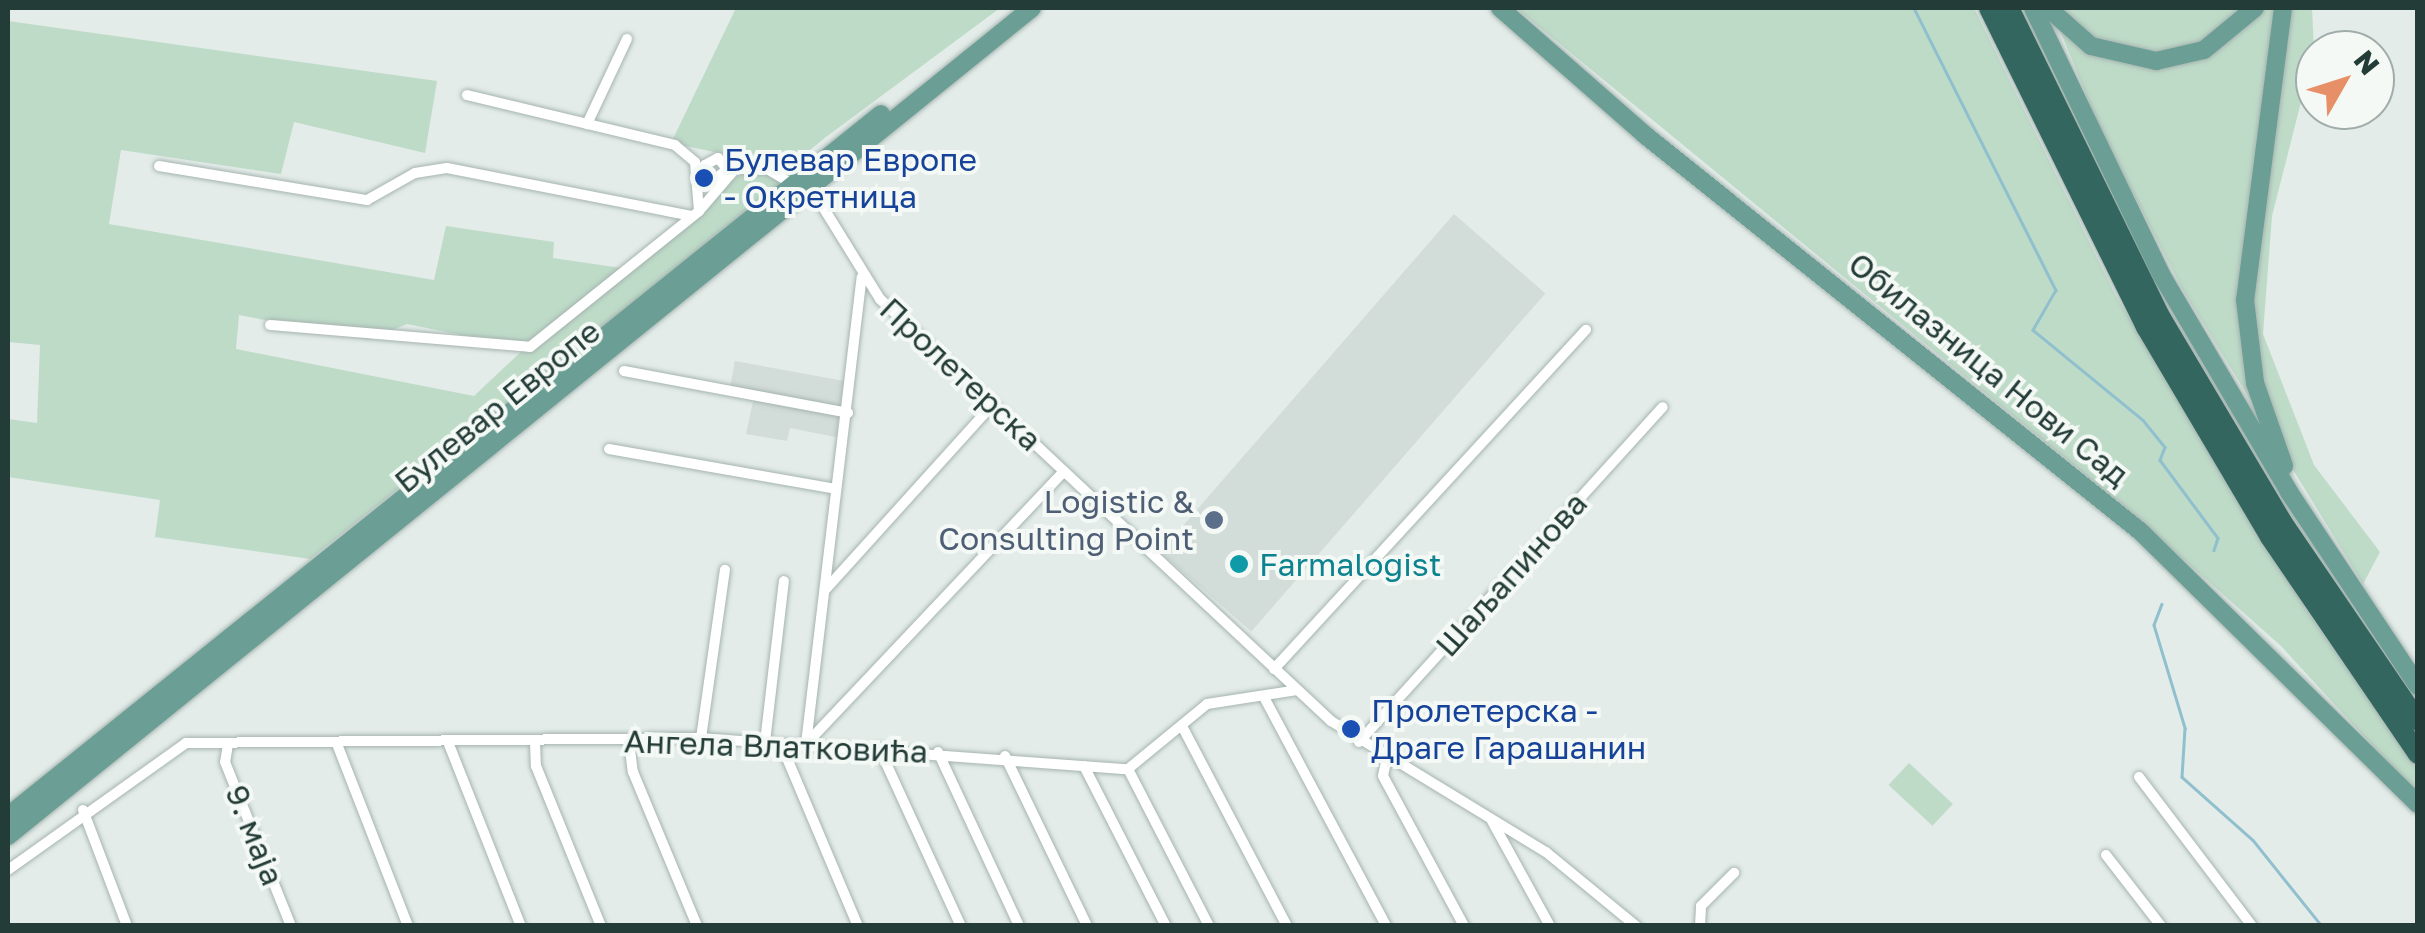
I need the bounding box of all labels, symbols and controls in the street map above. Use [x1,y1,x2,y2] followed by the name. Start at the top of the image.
[2295,30,2395,130] north arrow
[2348,43,2387,81] text: N
[724,141,977,216] place label: Булевар Европе - Окретница
[693,167,715,189] marker: Булевар Европе - Окретница
[1841,244,2137,494] street label: Обилазница Нови Сад
[872,289,1050,459] street label: Пролетерска
[387,311,607,501] street label: Булевар Европе
[938,483,1194,558] place label: Logistic & Consulting Point
[1427,484,1595,664] street label: Шаљапинова
[1203,509,1225,531] marker: Logistic & Consulting Point
[1259,545,1441,583] place label: Farmalogist
[1228,553,1250,575] marker: Farmalogist
[1371,692,1646,767] place label: Пролетерска - Драге Гарашанин
[1340,718,1362,740] marker: Пролетерска - Драге Гарашанин
[623,722,929,770] street label: Ангела Влатковића
[218,779,292,891] street label: 9. маја

